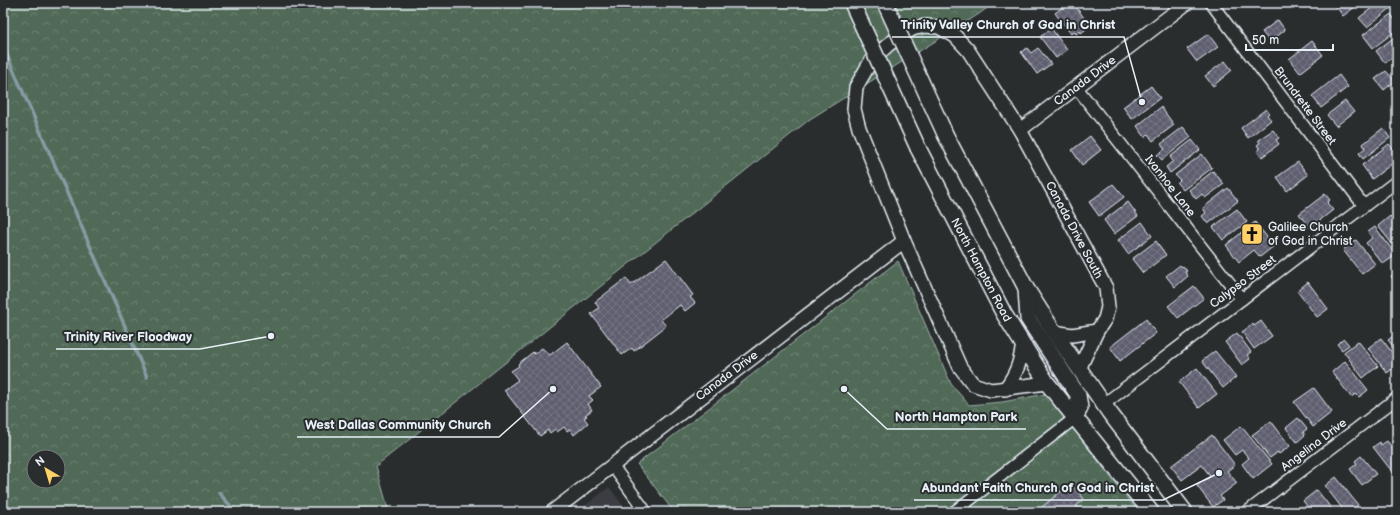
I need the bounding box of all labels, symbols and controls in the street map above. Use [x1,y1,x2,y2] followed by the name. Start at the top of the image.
[892,12,1124,37] callout: Trinity Valley Church of God in Christ
[901,17,1116,33] text: Trinity Valley Church of God in Christ
[1246,26,1333,52] scale bar
[1252,33,1279,48] text: 50 m
[1051,53,1119,109] street label: Canada Drive
[1271,64,1340,148] street label: Brundrette Street
[1141,152,1199,220] street label: Ivanhoe Lane
[1042,179,1106,282] street label: Canada Drive South
[947,216,1015,325] street label: North Hampton Road
[1268,220,1353,249] place label: Galilee Church of God in Christ
[1239,221,1265,247] church icon: Galilee Church of God in Christ
[1207,252,1279,312] street label: Calypso Street
[56,324,200,349] callout: Trinity River Floodway
[64,329,192,345] text: Trinity River Floodway
[693,348,761,404] street label: Canada Drive
[887,404,1026,429] callout: North Hampton Park
[895,409,1017,425] text: North Hampton Park
[297,412,499,437] callout: West Dallas Community Church
[1278,415,1350,475] street label: Angelina Drive
[305,417,491,433] text: West Dallas Community Church
[26,449,66,489] north arrow
[33,454,47,469] text: N
[914,475,1163,500] callout: Abundant Faith Church of God in Christ
[921,480,1155,496] text: Abundant Faith Church of God in Christ

